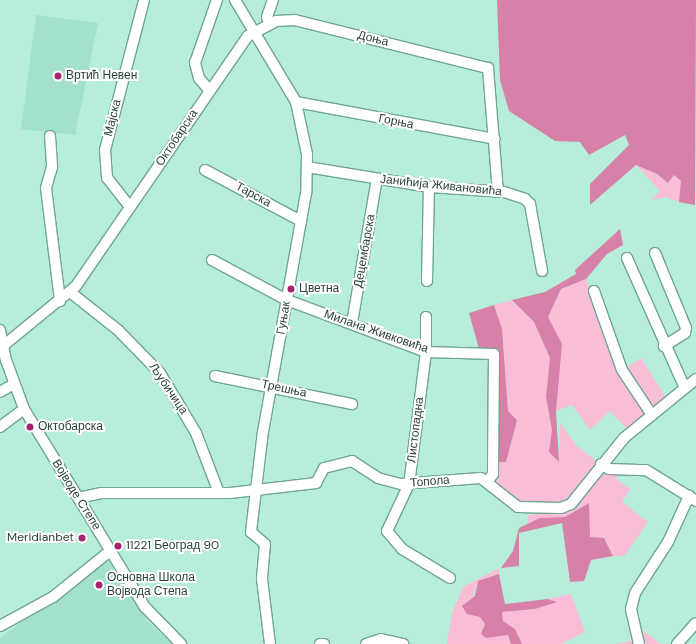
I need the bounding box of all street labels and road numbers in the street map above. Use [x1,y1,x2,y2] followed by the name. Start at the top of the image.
[356,28,390,50] street label: Доња
[101,98,125,138] street label: Мајска
[153,107,201,169] street label: Октобарска
[377,112,415,132] street label: Горња
[379,172,503,200] street label: Јанићија Живановића
[233,179,273,211] street label: Тарска
[351,213,379,289] street label: Децембарска
[274,300,294,336] street label: Гуњак
[322,307,430,357] street label: Милана Живковића
[146,361,190,417] street label: Љубичица
[260,377,308,401] street label: Трешња
[405,396,427,464] street label: Листопадна
[49,457,103,533] street label: Војводе Степе
[410,473,450,491] street label: Топола

